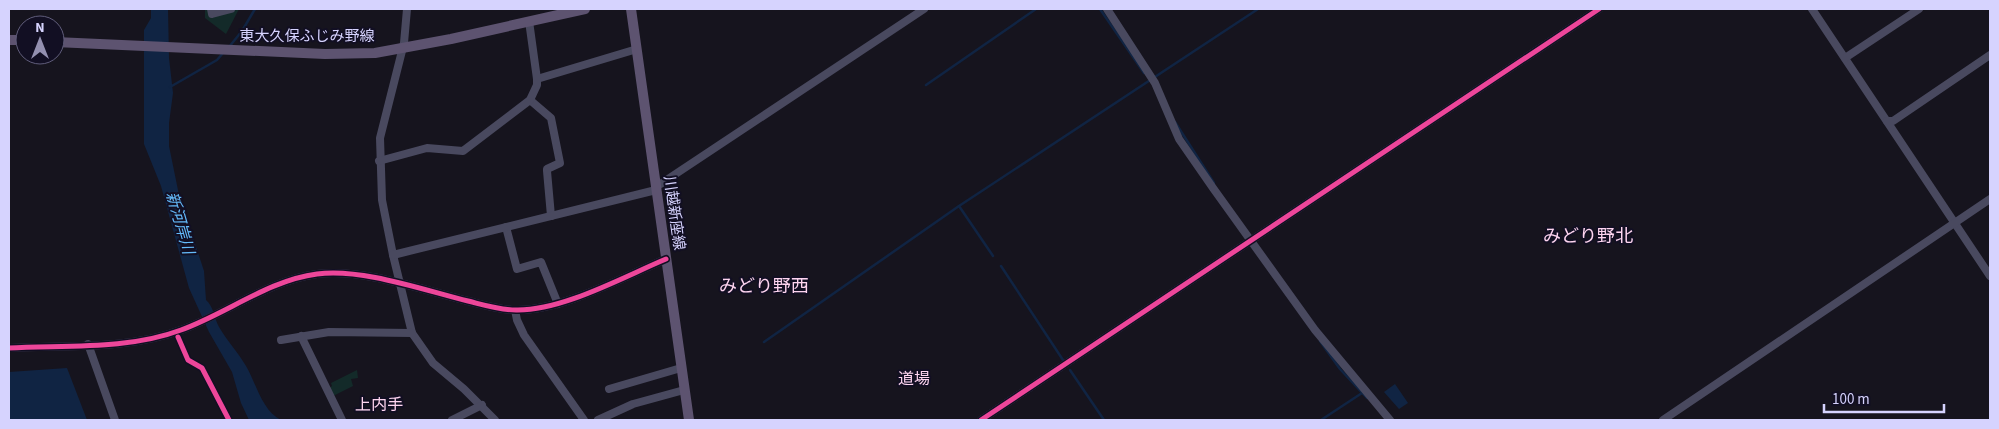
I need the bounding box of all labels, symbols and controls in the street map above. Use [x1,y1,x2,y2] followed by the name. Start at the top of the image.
[15,15,65,65] north arrow
[35,18,45,38] text: N
[239,26,375,47] street label: 東大久保ふじみ野線
[658,174,690,252] street label: 川越新座線
[161,189,200,259] water label: 新河岸川
[1543,224,1633,249] district label: みどり野北
[719,274,809,299] district label: みどり野西
[898,368,930,390] district label: 道場
[1824,382,1944,414] scale bar
[1832,389,1870,410] text: 100 m
[355,394,403,416] district label: 上内手

